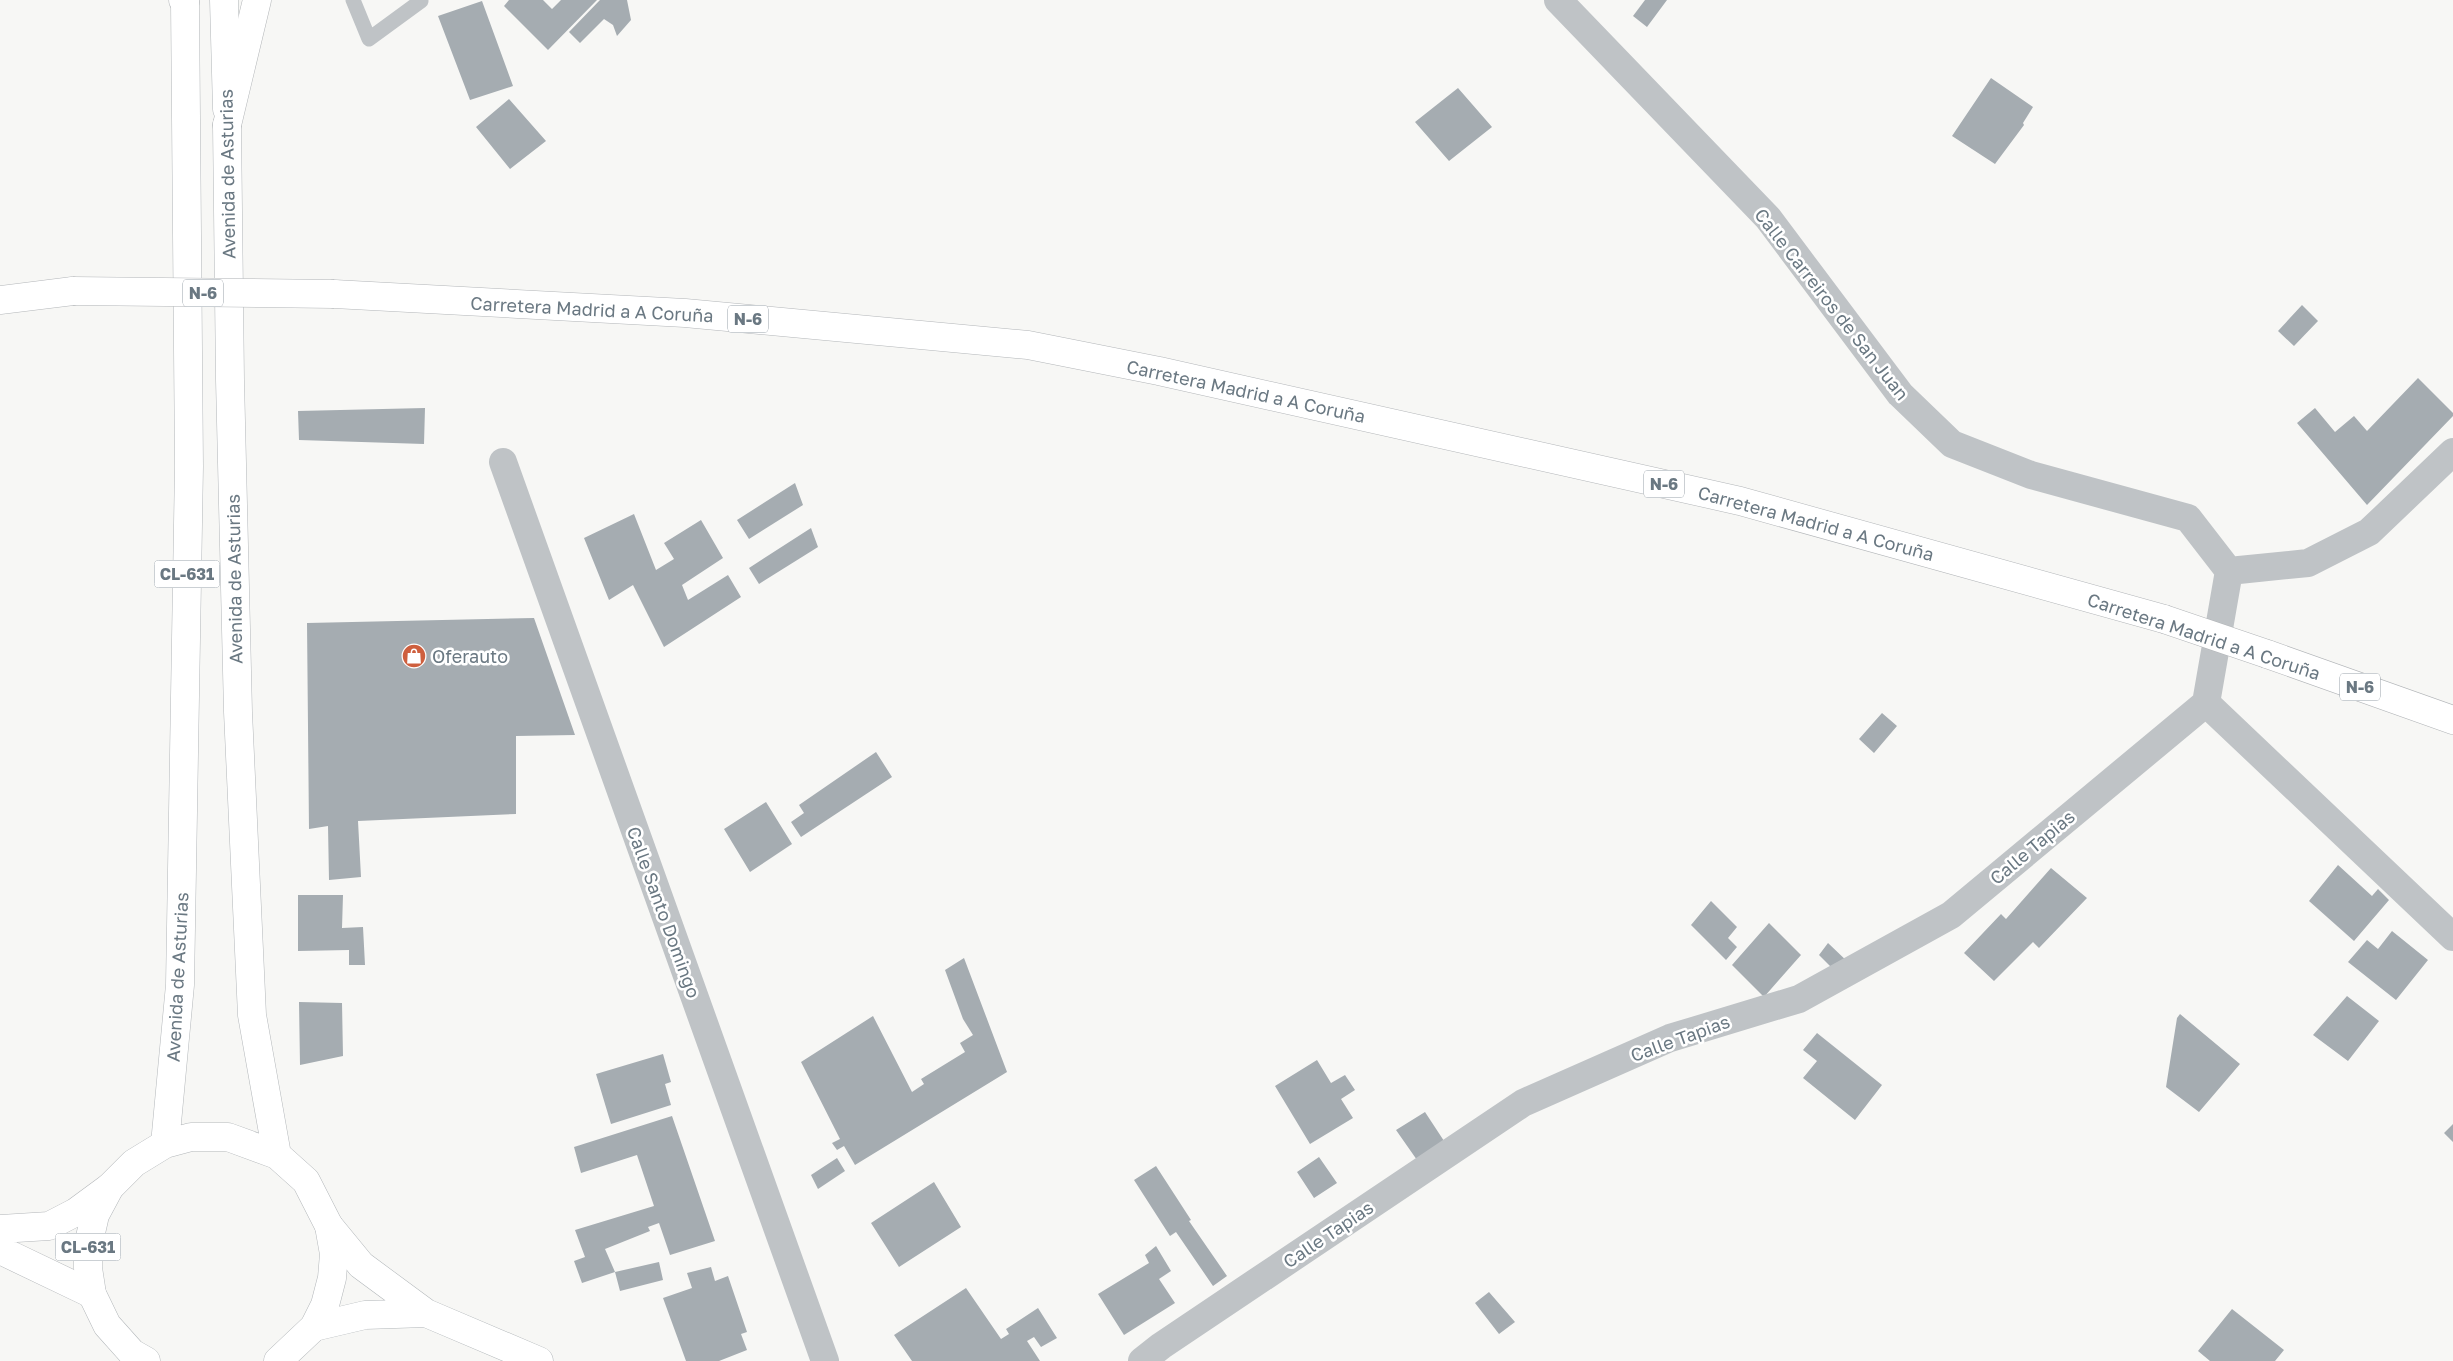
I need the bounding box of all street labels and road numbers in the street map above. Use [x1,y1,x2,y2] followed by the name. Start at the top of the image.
[215,89,239,259] street label: Avenida de Asturias
[1750,204,1914,404] street label: Calle Carreiros de San Juan
[183,280,223,306] road number: N-6
[470,292,714,326] street label: Carretera Madrid a A Coruña
[728,306,768,332] road number: N-6
[1125,355,1367,427] street label: Carretera Madrid a A Coruña
[1644,470,1684,498] road number: N-6
[1696,481,1936,565] street label: Carretera Madrid a A Coruña
[222,494,246,664] street label: Avenida de Asturias
[154,560,220,588] road number: CL-631
[2085,588,2323,684] street label: Carretera Madrid a A Coruña
[2340,674,2380,700] road number: N-6
[1985,805,2079,889] street label: Calle Tapias
[623,823,705,1001] street label: Calle Santo Domingo
[162,892,192,1062] street label: Avenida de Asturias
[1627,1010,1733,1066] street label: Calle Tapias
[1279,1196,1377,1272] street label: Calle Tapias
[56,1234,120,1260] road number: CL-631

